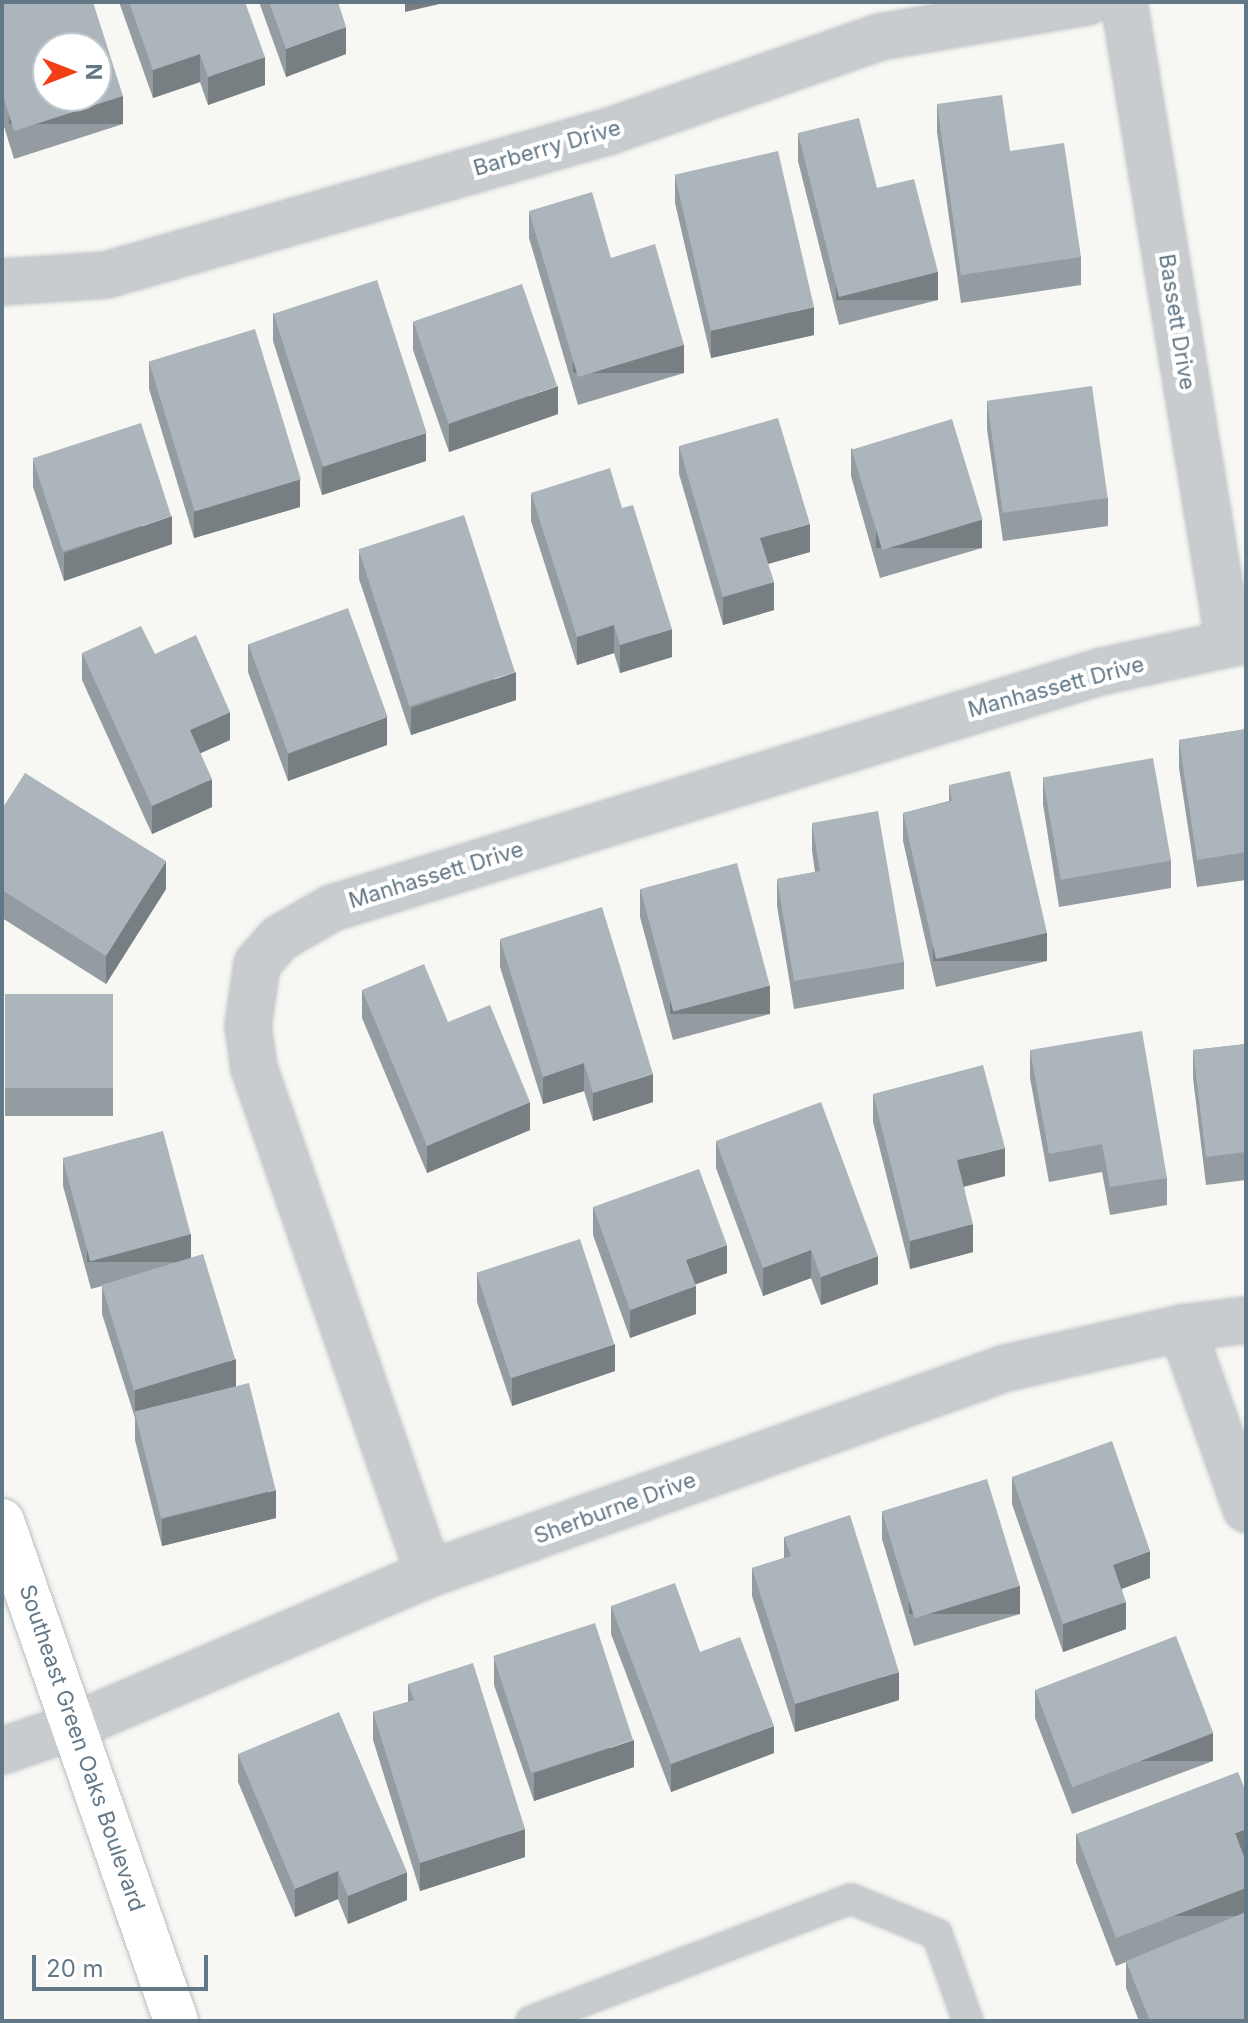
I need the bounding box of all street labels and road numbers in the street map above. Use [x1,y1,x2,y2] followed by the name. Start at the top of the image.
[470,114,624,182] street label: Barberry Drive
[1153,252,1201,392] street label: Bassett Drive
[965,651,1147,723] street label: Manhassett Drive
[345,836,527,914] street label: Manhassett Drive
[530,1466,700,1550] street label: Sherburne Drive
[14,1581,150,1915] street label: Southeast Green Oaks Boulevard

